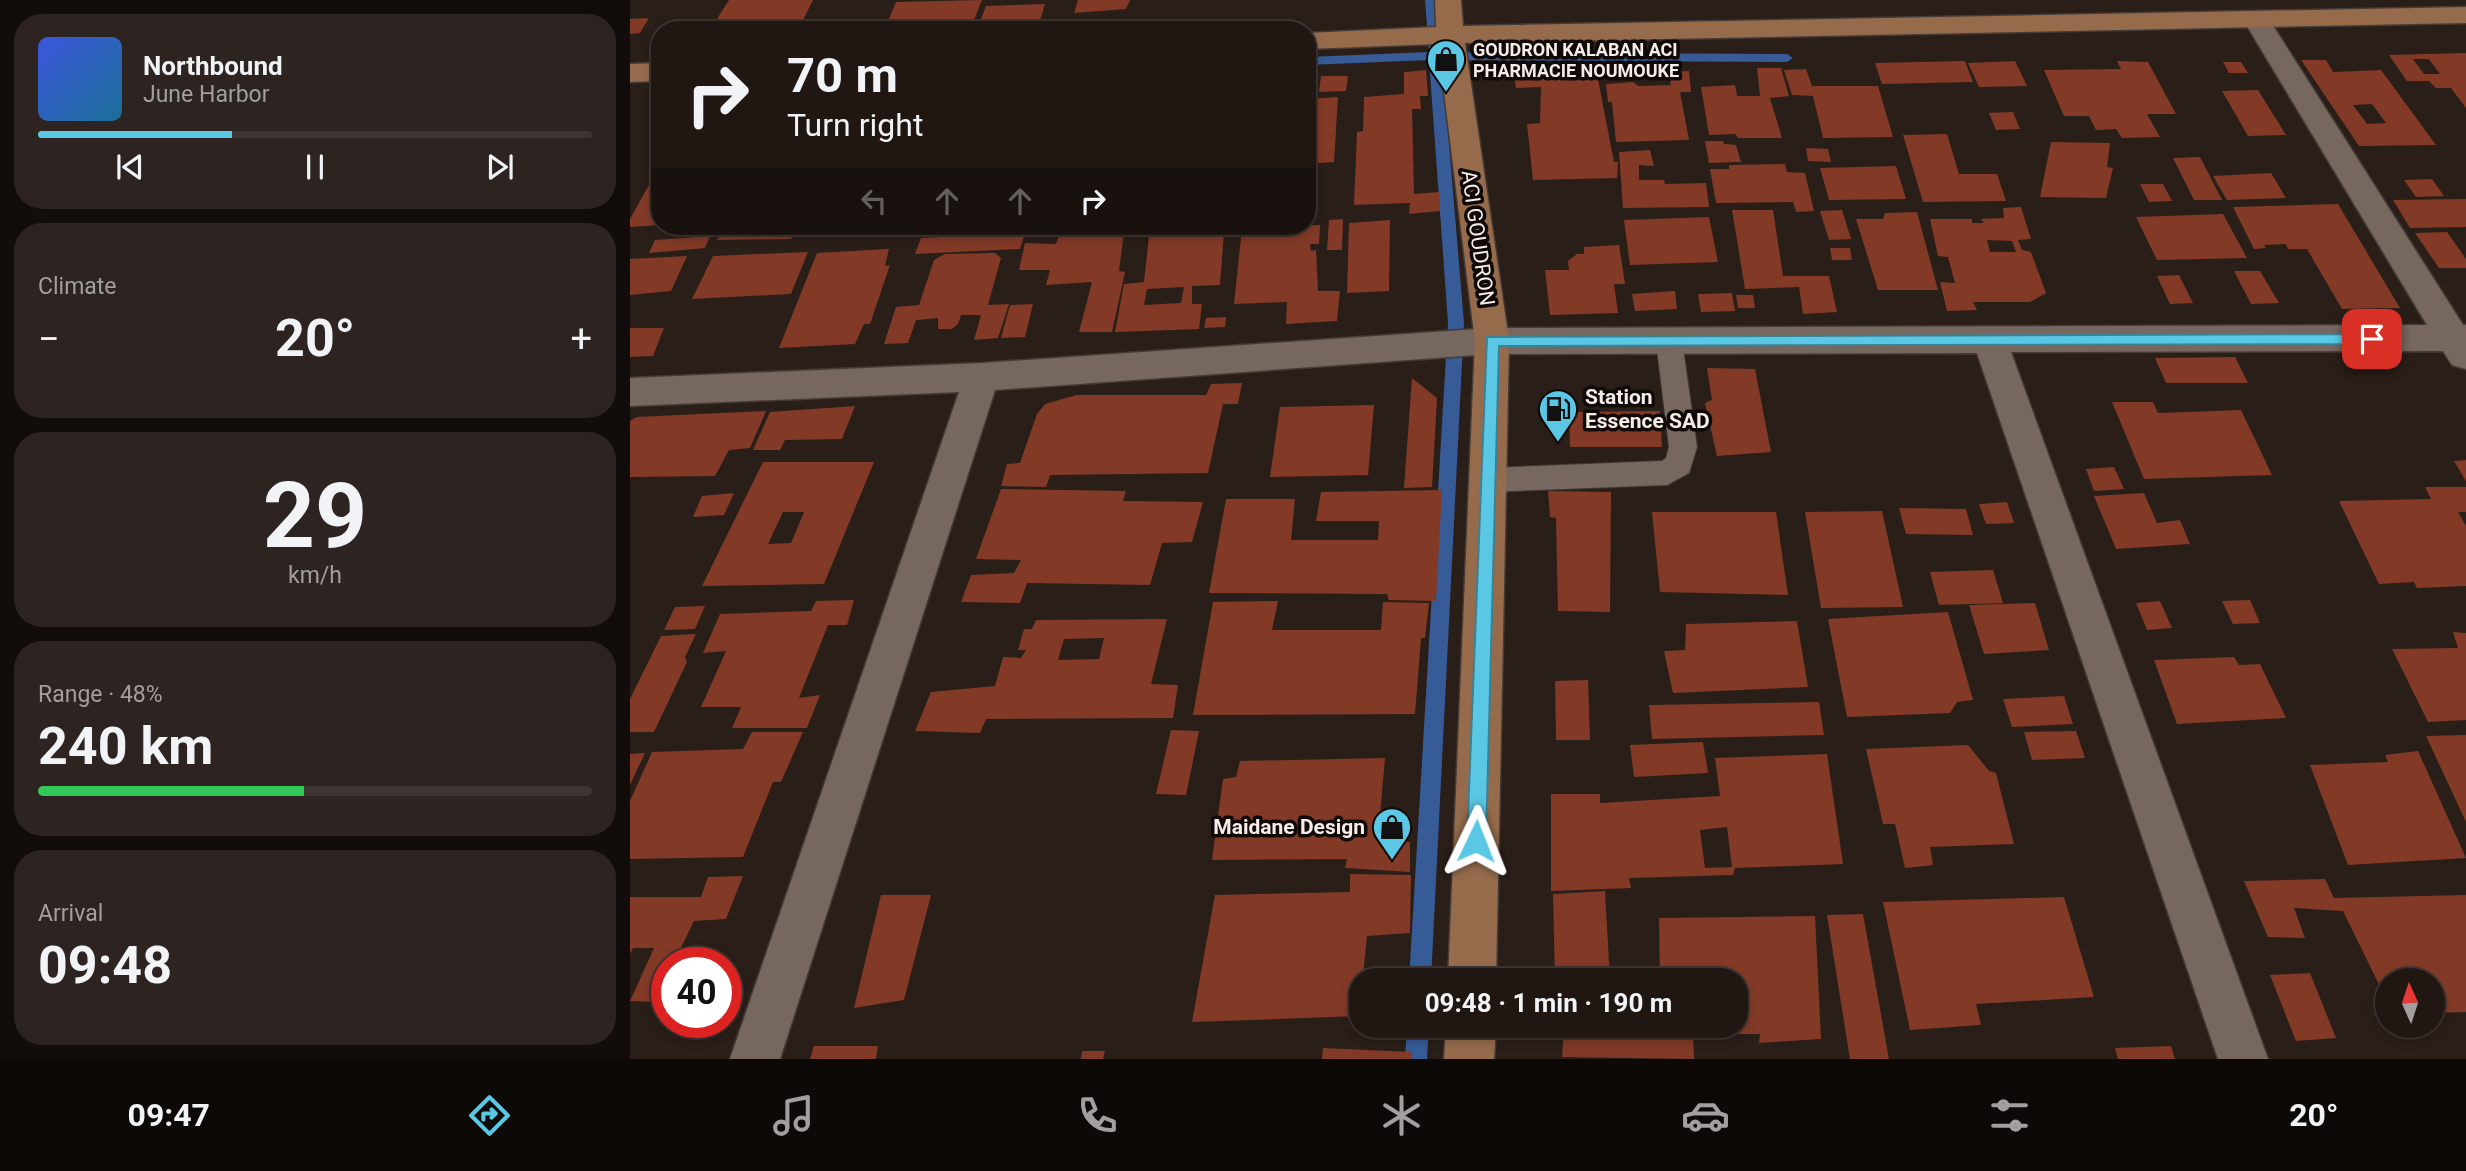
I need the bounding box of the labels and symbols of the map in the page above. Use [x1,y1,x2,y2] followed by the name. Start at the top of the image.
[1425,38,1467,93] shop icon: GOUDRON KALABAN ACI PHARMACIE NOUMOUKE
[1473,39,1679,81] place label: GOUDRON KALABAN ACI PHARMACIE NOUMOUKE
[1457,169,1499,307] street label: ACI GOUDRON
[2342,309,2402,369] pin
[1585,385,1710,433] place label: Station Essence SAD
[1537,388,1579,443] fuel station icon: Station Essence SAD
[1439,804,1513,878] position arrow
[1371,806,1413,861] shop icon: Maidane Design
[1213,815,1365,839] place label: Maidane Design
[651,947,742,1038] speed limit sign: 40
[2375,968,2445,1038] north arrow

